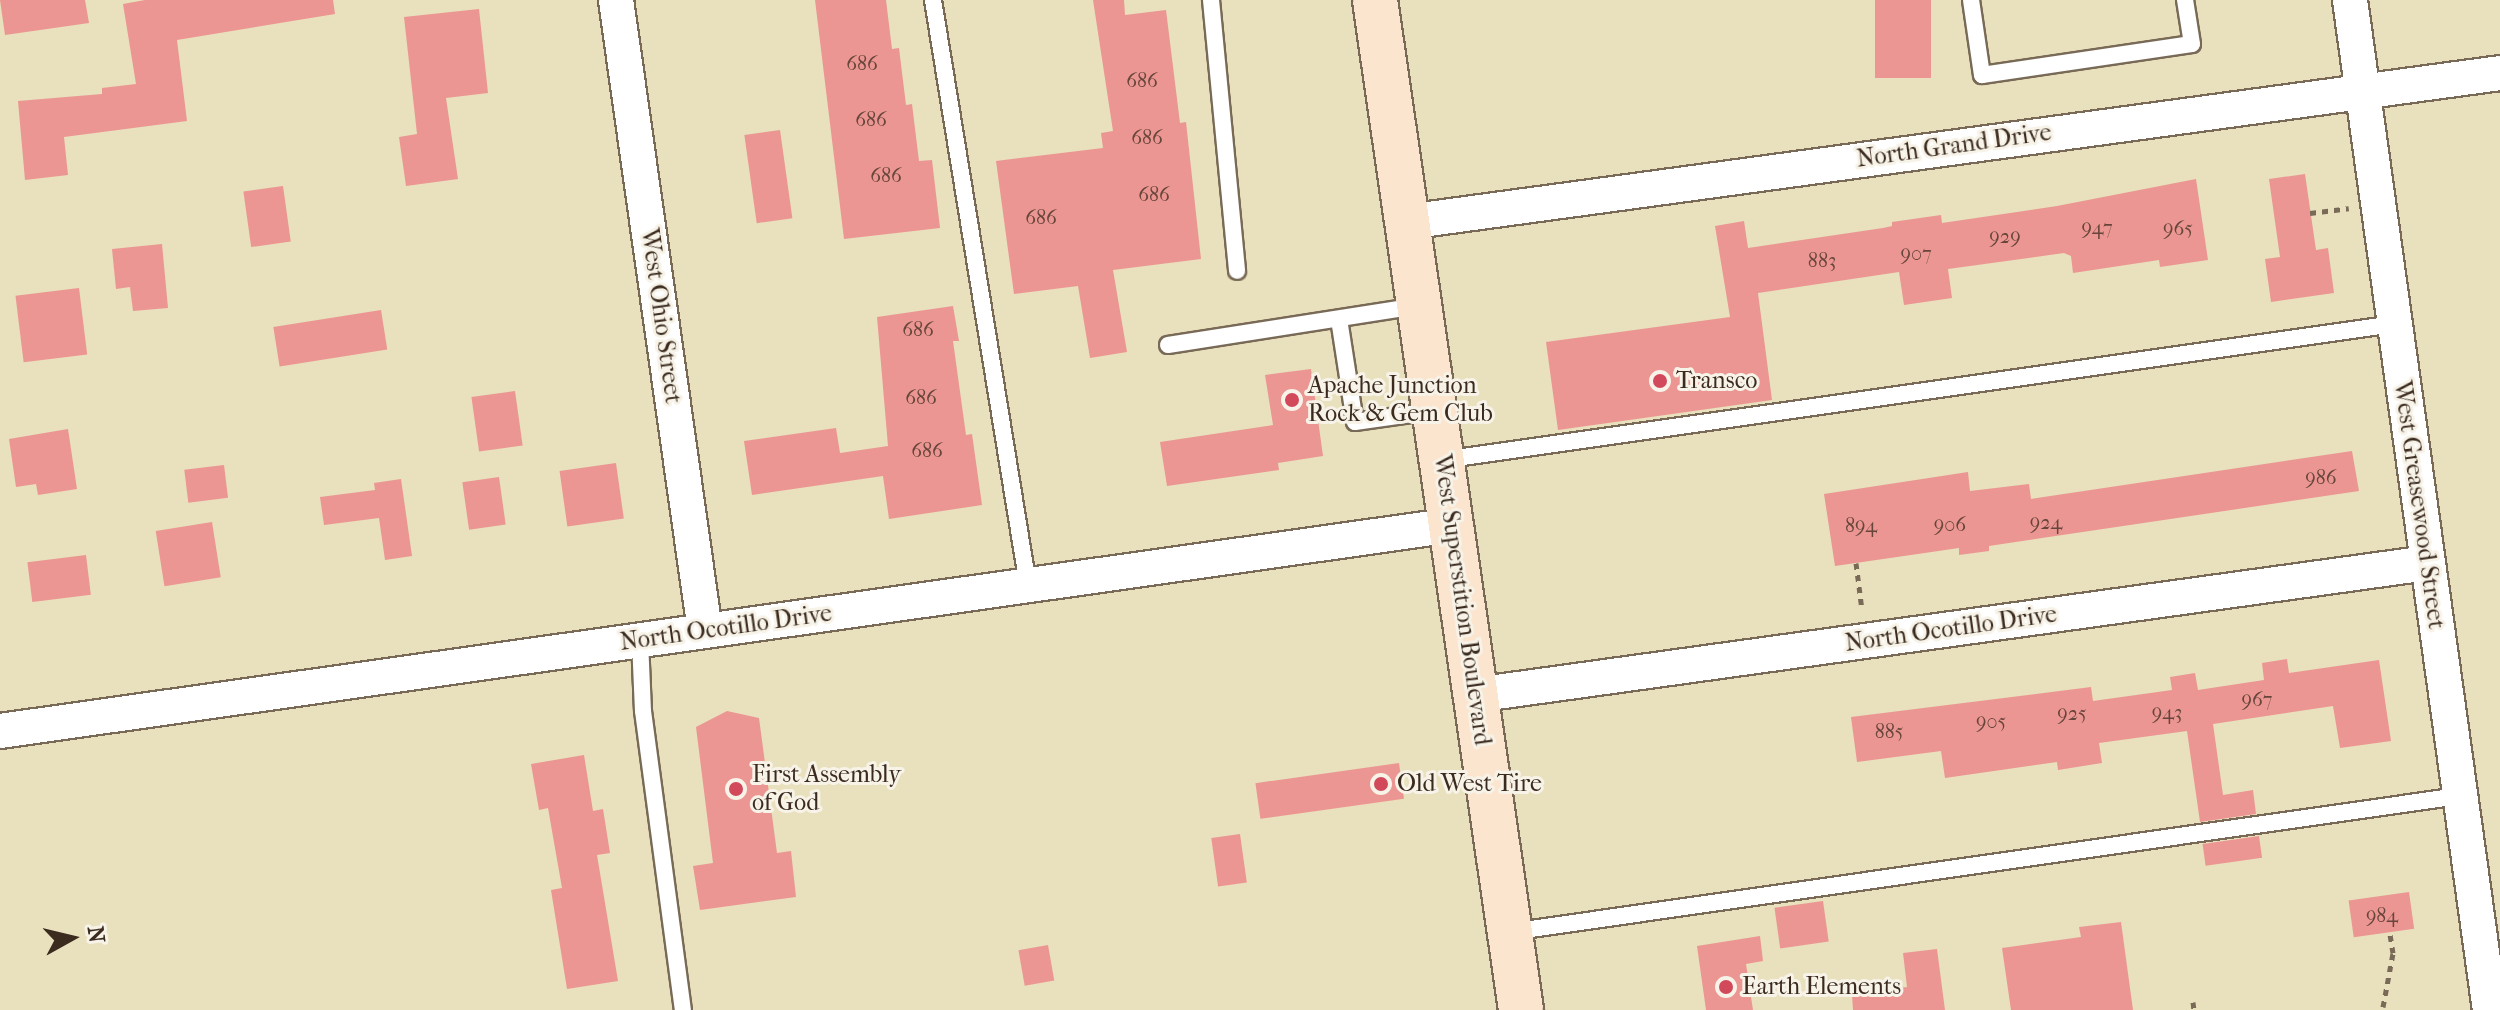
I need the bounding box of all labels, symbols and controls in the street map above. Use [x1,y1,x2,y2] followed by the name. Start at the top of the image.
[846,51,878,75] house number: 686
[1126,68,1158,92] house number: 686
[855,107,887,131] house number: 686
[1855,118,2053,174] street label: North Grand Drive
[1131,125,1163,149] house number: 686
[870,163,902,187] house number: 686
[1138,182,1170,206] house number: 686
[1025,205,1057,229] house number: 686
[2081,215,2113,239] house number: 947
[2163,216,2193,240] house number: 965
[1989,224,2021,248] house number: 929
[634,227,688,405] street label: West Ohio Street
[1900,241,1932,265] house number: 907
[1808,248,1836,272] house number: 883
[902,317,934,341] house number: 686
[1676,367,1757,395] place label: Transco
[1308,372,1493,428] place label: Apache Junction Rock & Gem Club
[1651,372,1669,390] marker: Transco
[2387,379,2451,631] street label: West Greasewood Street
[905,385,937,409] house number: 686
[1283,391,1301,409] marker: Apache Junction Rock & Gem Club
[911,438,943,462] house number: 686
[1427,453,1497,747] street label: West Superstition Boulevard
[2305,465,2337,489] house number: 986
[2030,510,2062,534] house number: 924
[1934,512,1966,536] house number: 906
[1845,513,1877,537] house number: 894
[618,599,834,657] street label: North Ocotillo Drive
[1843,600,2059,658] street label: North Ocotillo Drive
[2242,687,2272,711] house number: 967
[2152,700,2182,724] house number: 943
[2057,701,2087,725] house number: 925
[1976,709,2006,733] house number: 905
[1875,719,1903,743] house number: 885
[752,761,901,817] place label: First Assembly of God
[1397,770,1542,798] place label: Old West Tire
[1372,775,1390,793] marker: Old West Tire
[727,780,745,798] marker: First Assembly of God
[32,898,112,978] north arrow
[2366,903,2398,927] house number: 984
[82,925,110,945] text: N
[1742,973,1901,1001] place label: Earth Elements
[1717,978,1735,996] marker: Earth Elements

